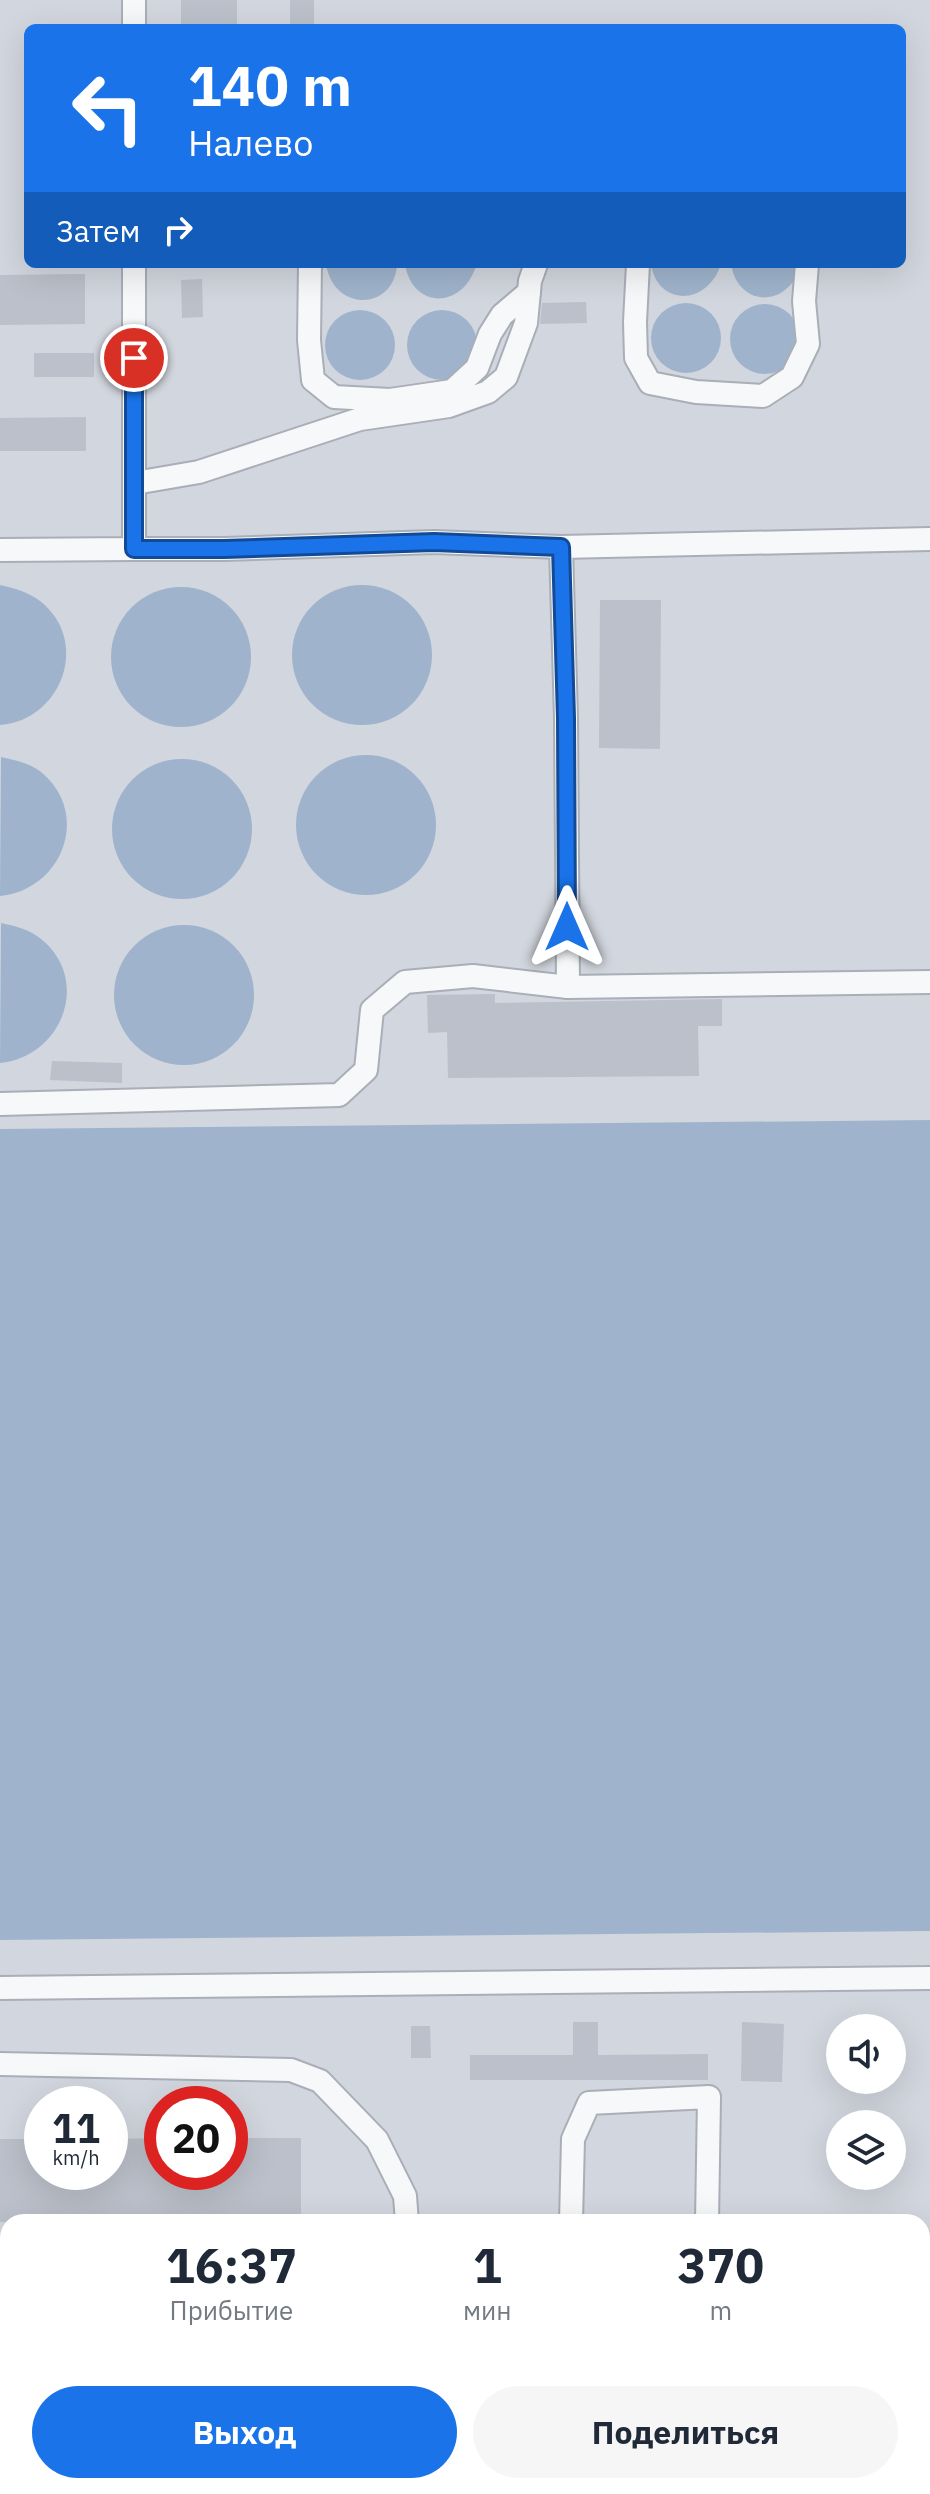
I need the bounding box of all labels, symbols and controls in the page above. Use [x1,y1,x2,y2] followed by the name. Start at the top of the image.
[188,49,352,121] text: 140 m
[56,56,160,160] icon: left
[188,119,313,166] text: Налево
[156,208,200,252] icon: right
[56,211,140,250] text: Затем
[100,324,168,392] pin
[112,336,156,380] icon: arrive
[525,885,609,969] position arrow
[826,2014,906,2190] map controls
[826,2014,906,2094] button: sound
[144,2086,248,2190] speed limit sign: 20
[52,2102,100,2154] text: 11
[826,2110,906,2190] button: layers
[52,2144,100,2171] text: km/h
[166,2234,297,2296] text: 16:37
[473,2234,502,2296] text: 1
[678,2234,764,2296] text: 370
[170,2293,293,2327] text: Прибытие
[463,2293,512,2327] text: мин
[709,2293,732,2327] text: m
[32,2386,457,2478] button: Выход
[473,2386,898,2478] button: Поделиться

